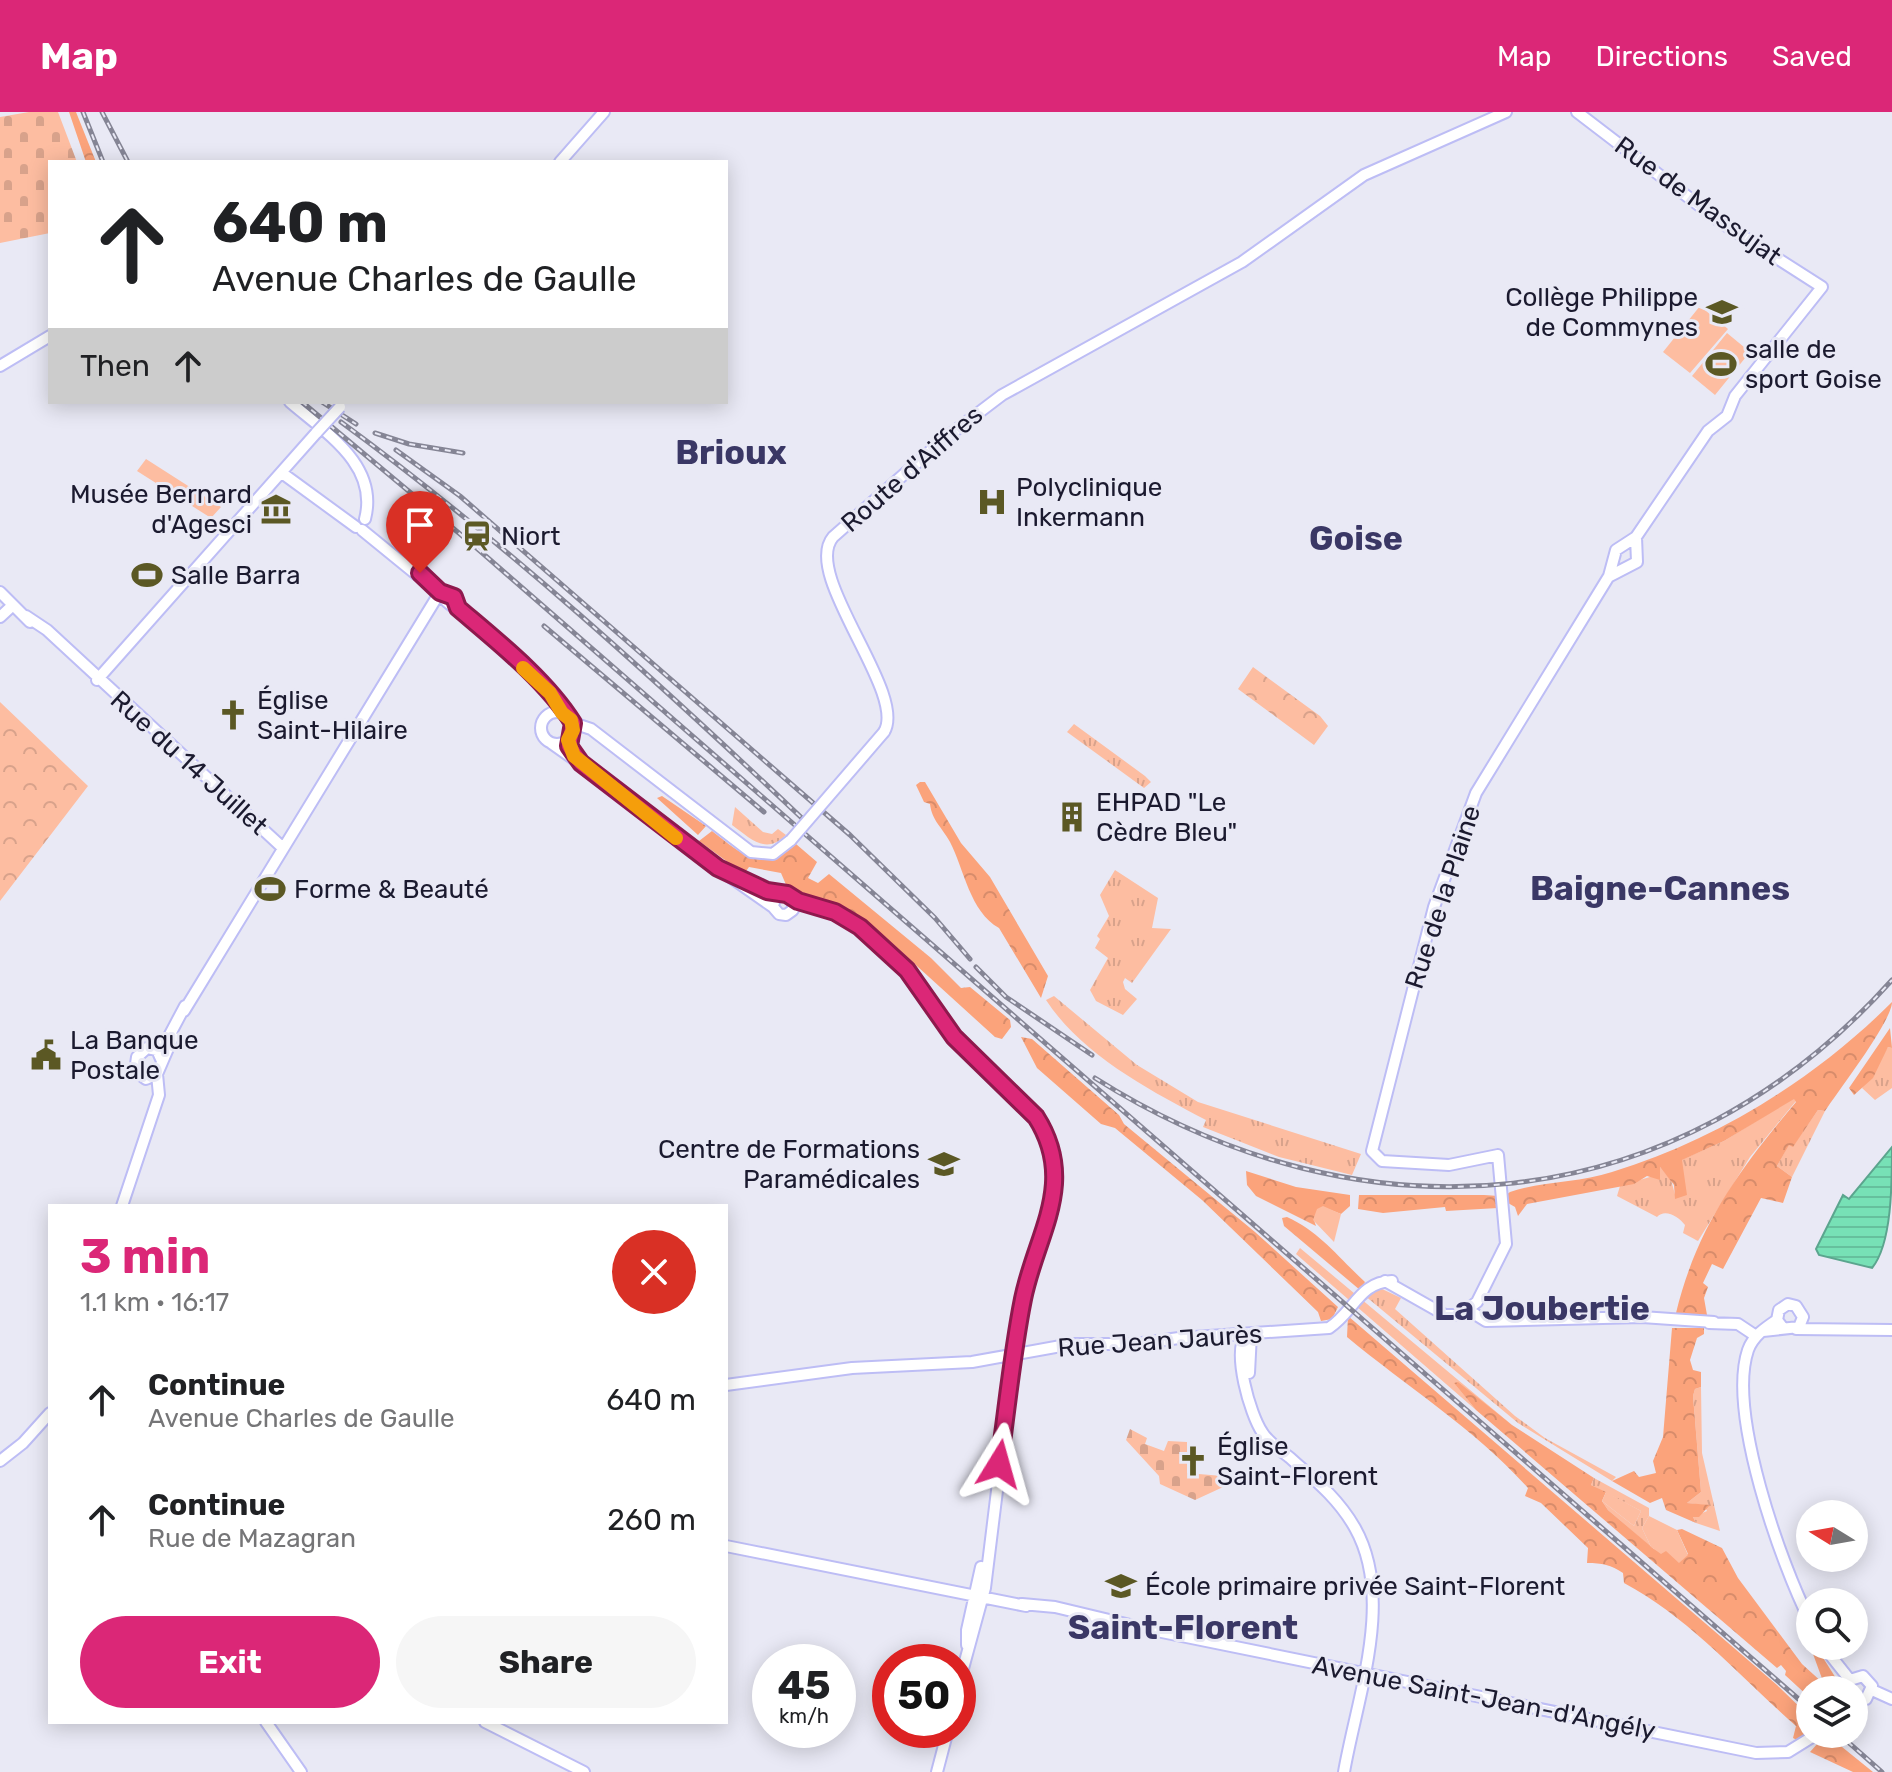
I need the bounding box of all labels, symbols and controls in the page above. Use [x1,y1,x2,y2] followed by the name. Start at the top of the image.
[40,33,118,79] text: Map
[1497,40,1551,73] text: Map
[1595,40,1728,73] text: Directions
[1772,40,1852,73] text: Saved
[1609,130,1787,272] street label: Rue de Massujat
[212,190,388,256] text: 640 m
[80,192,184,296] icon: ahead
[212,257,637,300] text: Avenue Charles de Gaulle
[1505,282,1698,343] place label: Collège Philippe de Commynes
[1705,295,1739,329] school or university icon: Collège Philippe de Commynes
[1745,334,1882,395] place label: salle de sport Goise
[166,344,210,388] icon: ahead
[1704,347,1738,381] sports icon: salle de sport Goise
[80,348,150,384] text: Then
[835,399,989,539] street label: Route d'Aiffres
[675,432,787,473] district label: Brioux
[1016,472,1162,533] place label: Polyclinique Inkermann
[70,479,252,540] place label: Musée Bernard d'Agesci
[975,485,1009,519] hospital icon: Polyclinique Inkermann
[386,491,454,573] pin
[259,492,293,526] museum icon: Musée Bernard d'Agesci
[398,503,442,547] icon: arrive
[1309,518,1403,559] district label: Goise
[460,519,494,553] station icon: Niort
[501,521,560,552] place label: Niort
[130,558,164,592] sports icon: Salle Barra
[171,560,301,591] place label: Salle Barra
[104,684,274,842] street label: Rue du 14 Juillet
[257,685,408,746] place label: Église Saint-Hilaire
[216,698,250,732] church icon: Église Saint-Hilaire
[1096,787,1237,848] place label: EHPAD "Le Cèdre Bleu"
[1055,800,1089,834] building icon: EHPAD "Le Cèdre Bleu"
[1399,801,1487,993] street label: Rue de la Plaine
[1530,868,1790,909] district label: Baigne-Cannes
[253,872,287,906] sports icon: Forme & Beauté
[294,874,489,905] place label: Forme & Beauté
[70,1025,199,1086] place label: La Banque Postale
[29,1038,63,1072] public building icon: La Banque Postale
[658,1134,920,1195] place label: Centre de Formations Paramédicales
[927,1147,961,1181] school or university icon: Centre de Formations Paramédicales
[80,1228,210,1285] text: 3 min
[612,1230,696,1314] button: close
[80,1287,229,1318] text: 1.1 km · 16:17
[1434,1288,1650,1329] district label: La Joubertie
[1057,1318,1263,1364] street label: Rue Jean Jaurès
[148,1367,285,1403] text: Continue
[80,1378,124,1422] icon: ahead
[606,1382,696,1418] text: 640 m
[148,1403,455,1434] text: Avenue Charles de Gaulle
[957,1422,1041,1506] position arrow
[1217,1431,1378,1492] place label: Église Saint-Florent
[1176,1444,1210,1478] church icon: Église Saint-Florent
[148,1487,285,1523] text: Continue
[80,1498,124,1542] icon: ahead
[1796,1500,1868,1572] north arrow
[1796,1500,1868,1748] map controls
[607,1502,696,1538] text: 260 m
[148,1523,356,1554] text: Rue de Mazagran
[1104,1569,1138,1603] school or university icon: École primaire privée Saint-Florent
[1145,1571,1565,1602] place label: École primaire privée Saint-Florent
[1796,1588,1868,1660] button: search
[1068,1607,1298,1648] district label: Saint-Florent
[80,1616,380,1708] button: Exit
[396,1616,696,1708] button: Share
[872,1644,976,1748] speed limit sign: 50
[1310,1649,1658,1747] street label: Avenue Saint-Jean-d'Angély
[777,1662,831,1709] text: 45
[1796,1676,1868,1748] button: layers
[779,1704,829,1728] text: km/h

